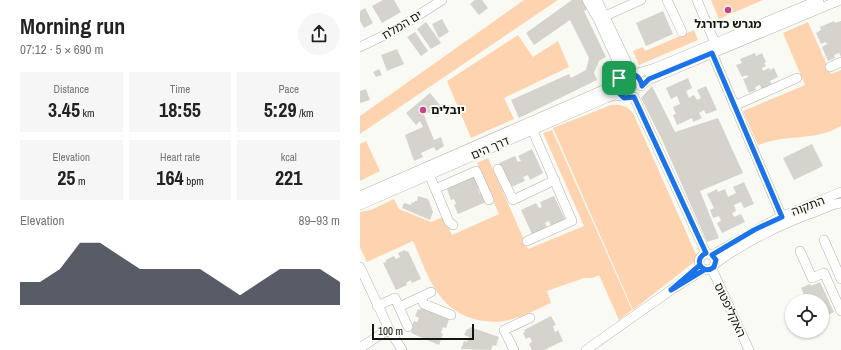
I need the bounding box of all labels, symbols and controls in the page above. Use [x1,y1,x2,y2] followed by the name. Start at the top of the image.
[723,5,733,15] marker: מגרש כדורגל
[379,7,425,43] street label: ים המלח
[20,11,125,41] text: Morning run
[298,13,340,55] button: share
[695,16,762,32] place label: מגרש כדורגל
[20,41,103,58] text: 07:12 · 5 × 690 m
[602,61,636,95] pin
[608,67,630,89] icon: arrive
[54,82,89,96] text: Distance
[170,82,190,96] text: Time
[278,82,299,96] text: Pace
[48,96,80,123] text: 3.45
[159,96,201,123] text: 18:55
[264,96,297,123] text: 5:29
[431,102,465,118] place label: יובלים
[418,105,428,115] marker: יובלים
[80,106,95,120] text: km
[297,106,314,120] text: /km
[468,133,512,163] street label: דרך הים
[53,150,90,164] text: Elevation
[160,150,200,164] text: Heart rate
[281,150,297,164] text: kcal
[57,164,75,191] text: 25
[156,164,184,191] text: 164
[275,164,302,191] text: 221
[75,174,85,188] text: m
[184,174,204,188] text: bpm
[789,192,827,220] street label: התקוה
[20,212,64,229] text: Elevation
[299,212,340,229] text: 89–93 m
[710,280,750,340] street label: האקליפטוס
[785,294,829,338] map controls
[785,294,829,338] button: locate
[372,322,474,341] scale bar
[378,324,403,338] text: 100 m

